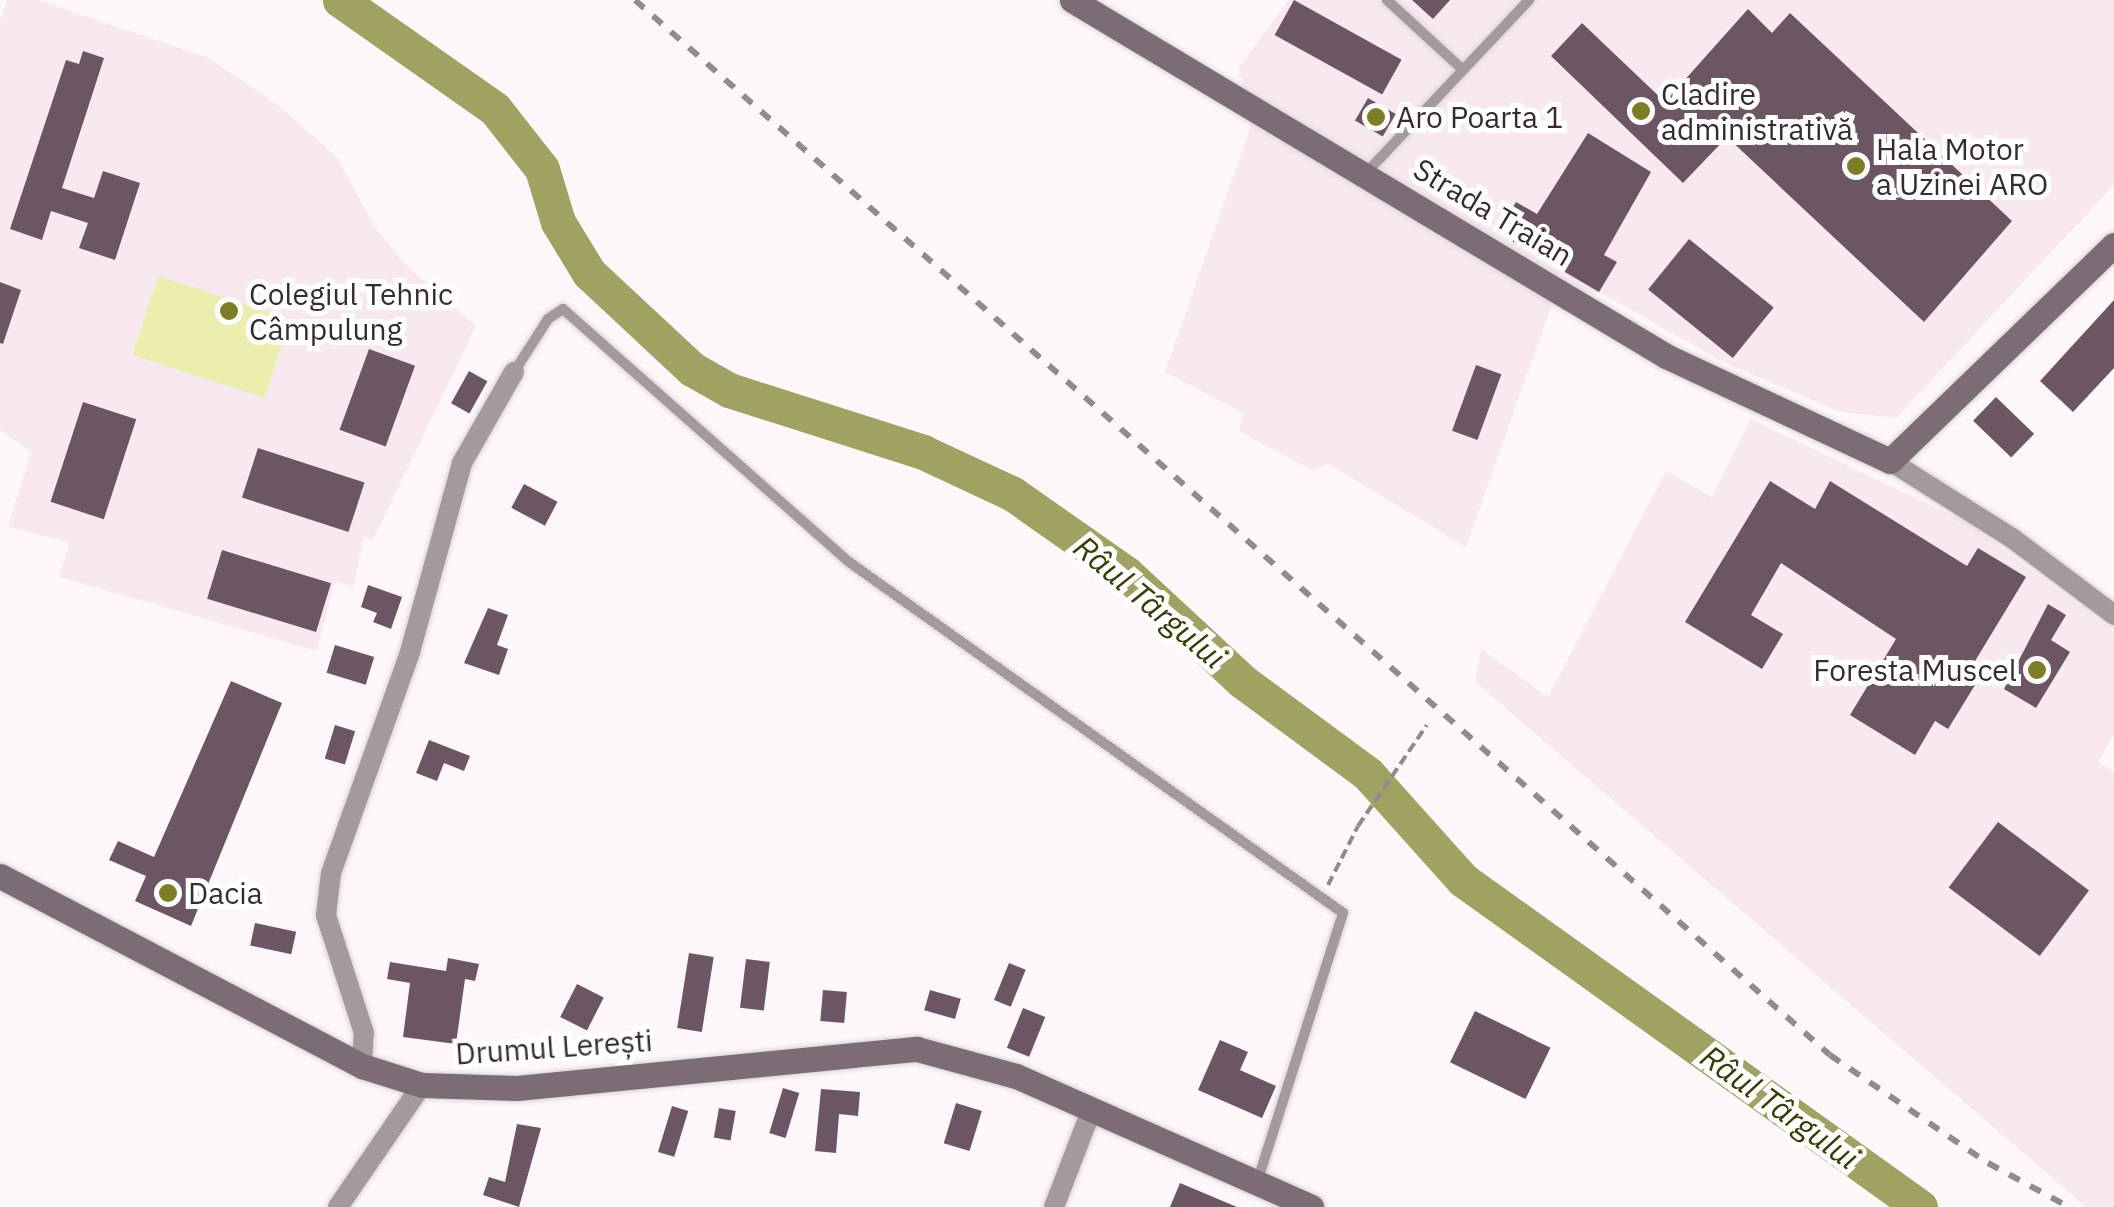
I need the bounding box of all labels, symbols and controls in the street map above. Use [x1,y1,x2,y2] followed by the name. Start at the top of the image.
[1661,76,1853,146] place label: Cladire administrativă
[1396,99,1563,135] place label: Aro Poarta 1
[1630,100,1652,122] marker: Cladire administrativă
[1365,106,1387,128] marker: Aro Poarta 1
[1876,131,2048,202] place label: Hala Motor a Uzinei ARO
[1407,151,1579,273] street label: Strada Traian
[1845,155,1867,177] marker: Hala Motor a Uzinei ARO
[249,276,453,346] place label: Colegiul Tehnic Câmpulung
[218,300,240,322] marker: Colegiul Tehnic Câmpulung
[1066,528,1234,676] water label: Râul Târgului
[1813,652,2017,688] place label: Foresta Muscel
[2026,659,2048,681] marker: Foresta Muscel
[188,875,263,911] place label: Dacia
[157,882,179,904] marker: Dacia
[454,1022,654,1072] street label: Drumul Lerești
[1693,1037,1867,1177] water label: Râul Târgului

